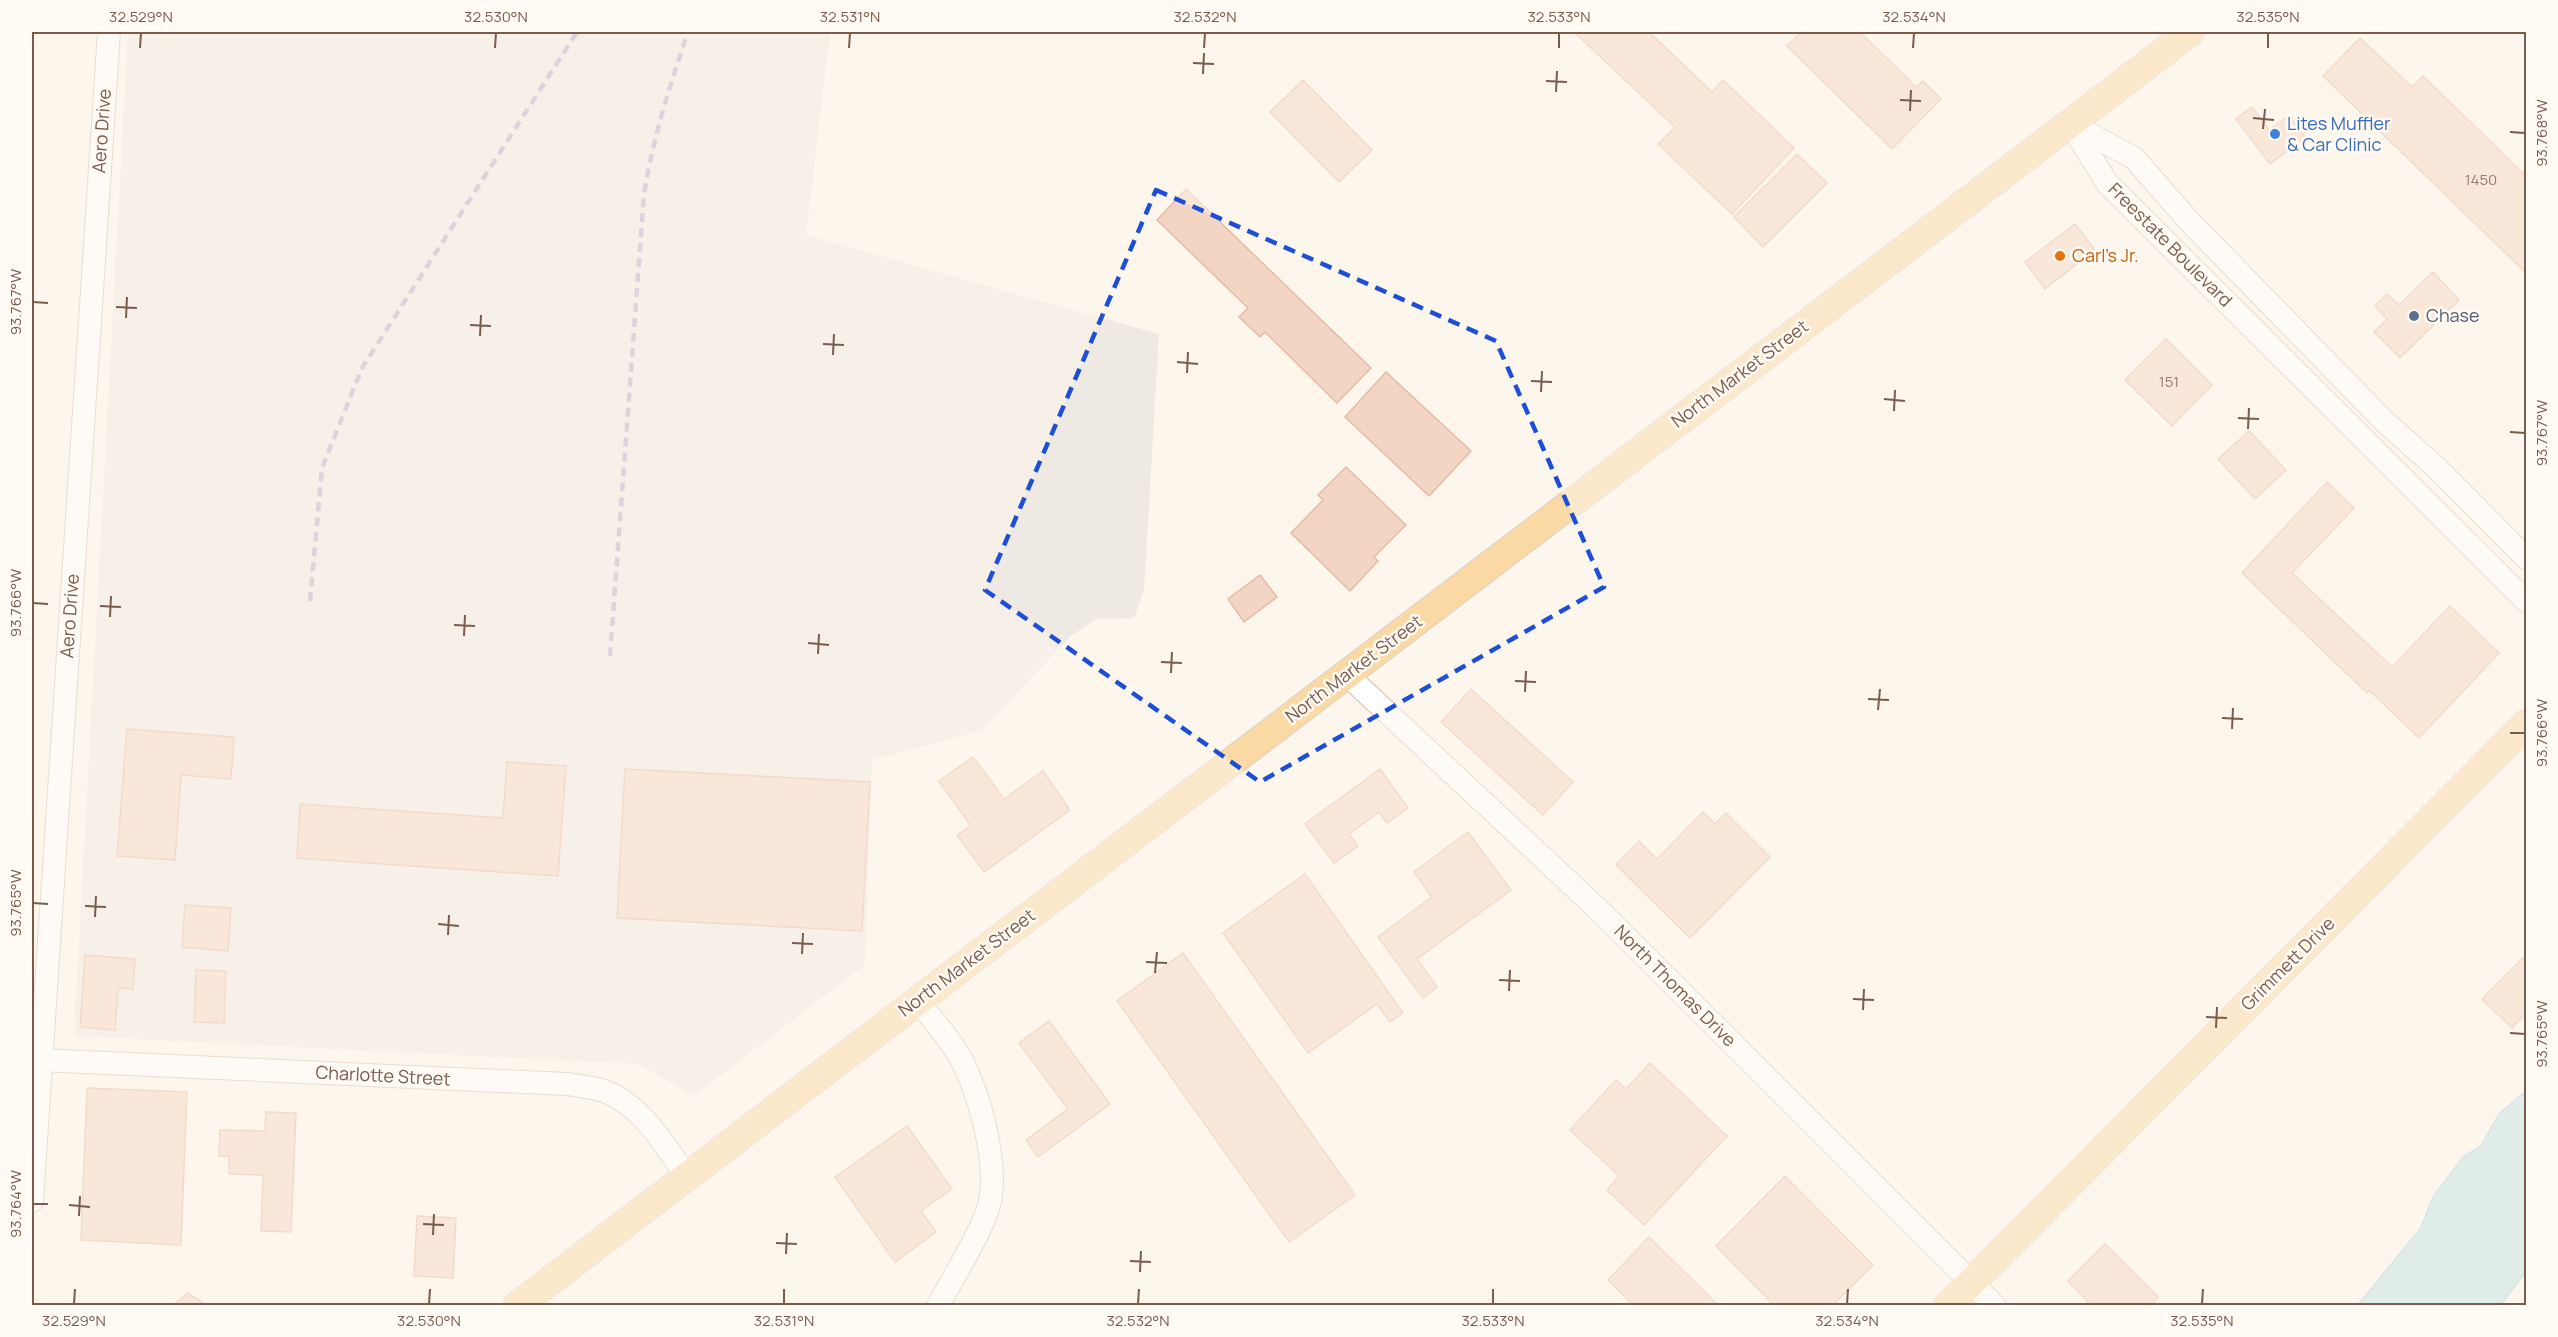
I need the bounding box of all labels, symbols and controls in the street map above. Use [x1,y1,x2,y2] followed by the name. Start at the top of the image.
[109,6,173,27] text: 32.529°N
[464,6,528,27] text: 32.530°N
[820,6,880,27] text: 32.531°N
[1173,6,1237,27] text: 32.532°N
[1528,6,1590,27] text: 32.533°N
[1882,6,1946,27] text: 32.534°N
[2236,6,2300,27] text: 32.535°N
[86,88,116,174] street label: Aero Drive
[2531,99,2552,167] text: 93.768°W
[2287,111,2391,156] place label: Lites Muffler & Car Clinic
[2268,127,2282,141] marker: Lites Muffler & Car Clinic
[2465,169,2497,190] house number: 1450
[2103,177,2238,312] street label: Freestate Boulevard
[2072,243,2139,267] place label: Carl's Jr.
[2053,249,2067,263] marker: Carl's Jr.
[5,269,26,335] text: 93.767°W
[2426,303,2480,327] place label: Chase
[2407,309,2421,323] marker: Chase
[1666,314,1813,433] street label: North Market Street
[2159,371,2179,392] house number: 151
[2531,400,2552,466] text: 93.767°W
[5,569,26,637] text: 93.766°W
[54,573,84,659] street label: Aero Drive
[1280,609,1427,728] street label: North Market Street
[2531,699,2552,767] text: 93.766°W
[5,869,26,937] text: 93.765°W
[893,903,1040,1022] street label: North Market Street
[2235,911,2339,1015] street label: Grimmett Drive
[1609,919,1742,1052] street label: North Thomas Drive
[2531,1000,2552,1068] text: 93.765°W
[315,1059,451,1091] street label: Charlotte Street
[5,1170,26,1238] text: 93.764°W
[42,1310,106,1331] text: 32.529°N
[397,1310,461,1331] text: 32.530°N
[754,1310,814,1331] text: 32.531°N
[1106,1310,1170,1331] text: 32.532°N
[1462,1310,1524,1331] text: 32.533°N
[1815,1310,1879,1331] text: 32.534°N
[2170,1310,2234,1331] text: 32.535°N

